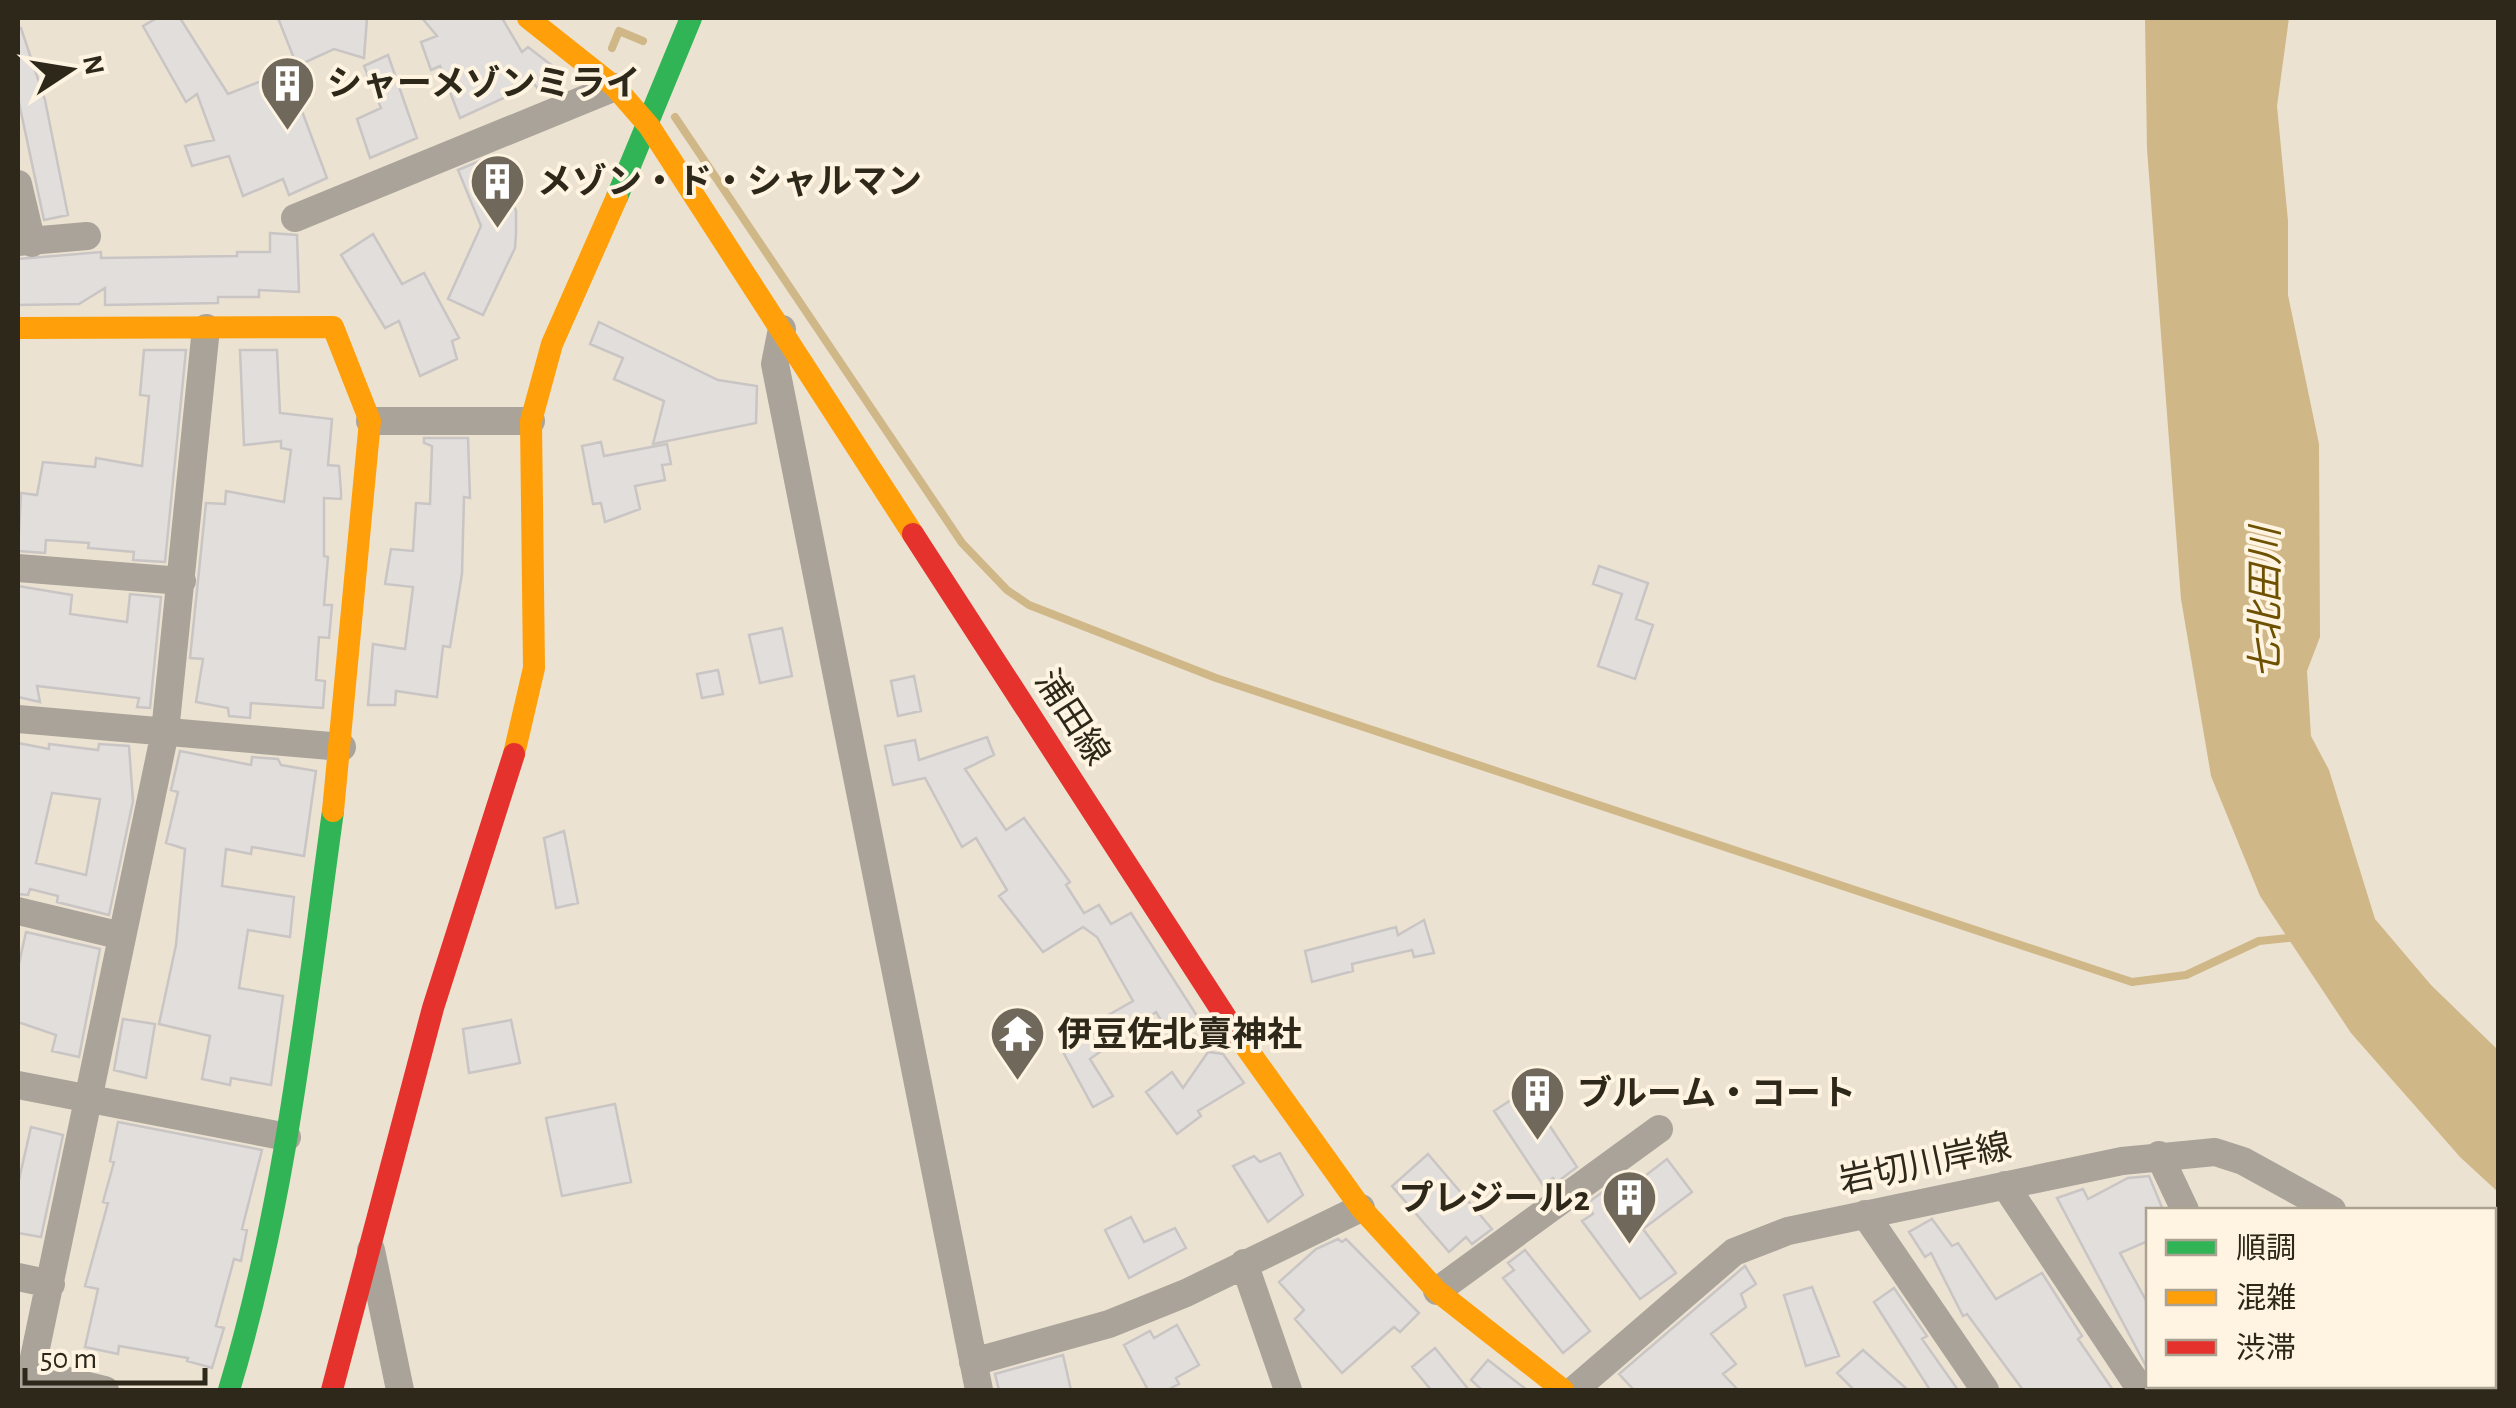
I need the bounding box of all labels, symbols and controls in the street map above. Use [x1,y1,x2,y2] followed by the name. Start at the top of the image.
[20,20,120,120] north arrow
[77,53,108,78] text: N
[258,53,318,132] building icon: シャーメゾンミライ
[327,64,641,102] place label: シャーメゾンミライ
[468,151,528,230] building icon: メゾン・ド・シャルマン
[537,162,922,200] place label: メゾン・ド・シャルマン
[2246,523,2286,679] water label: 七北田川
[1028,663,1117,771] street label: 浦田線
[988,1004,1048,1083] temple icon: 伊豆佐北賣神社
[1057,1016,1302,1053] place label: 伊豆佐北賣神社
[1508,1063,1568,1142] building icon: ブルーム・コート
[1577,1074,1856,1112] place label: ブルーム・コート
[1836,1127,2015,1200] street label: 岩切川岸線
[1599,1168,1659,1247] building icon: プレジール2
[1399,1180,1590,1217] place label: プレジール2
[2146,1208,2496,1388] legend
[2236,1233,2296,1264] text: 順調
[2236,1282,2296,1314] text: 混雑
[25,1323,205,1385] scale bar
[2236,1332,2296,1364] text: 渋滞
[40,1344,97,1374] text: 50 m

